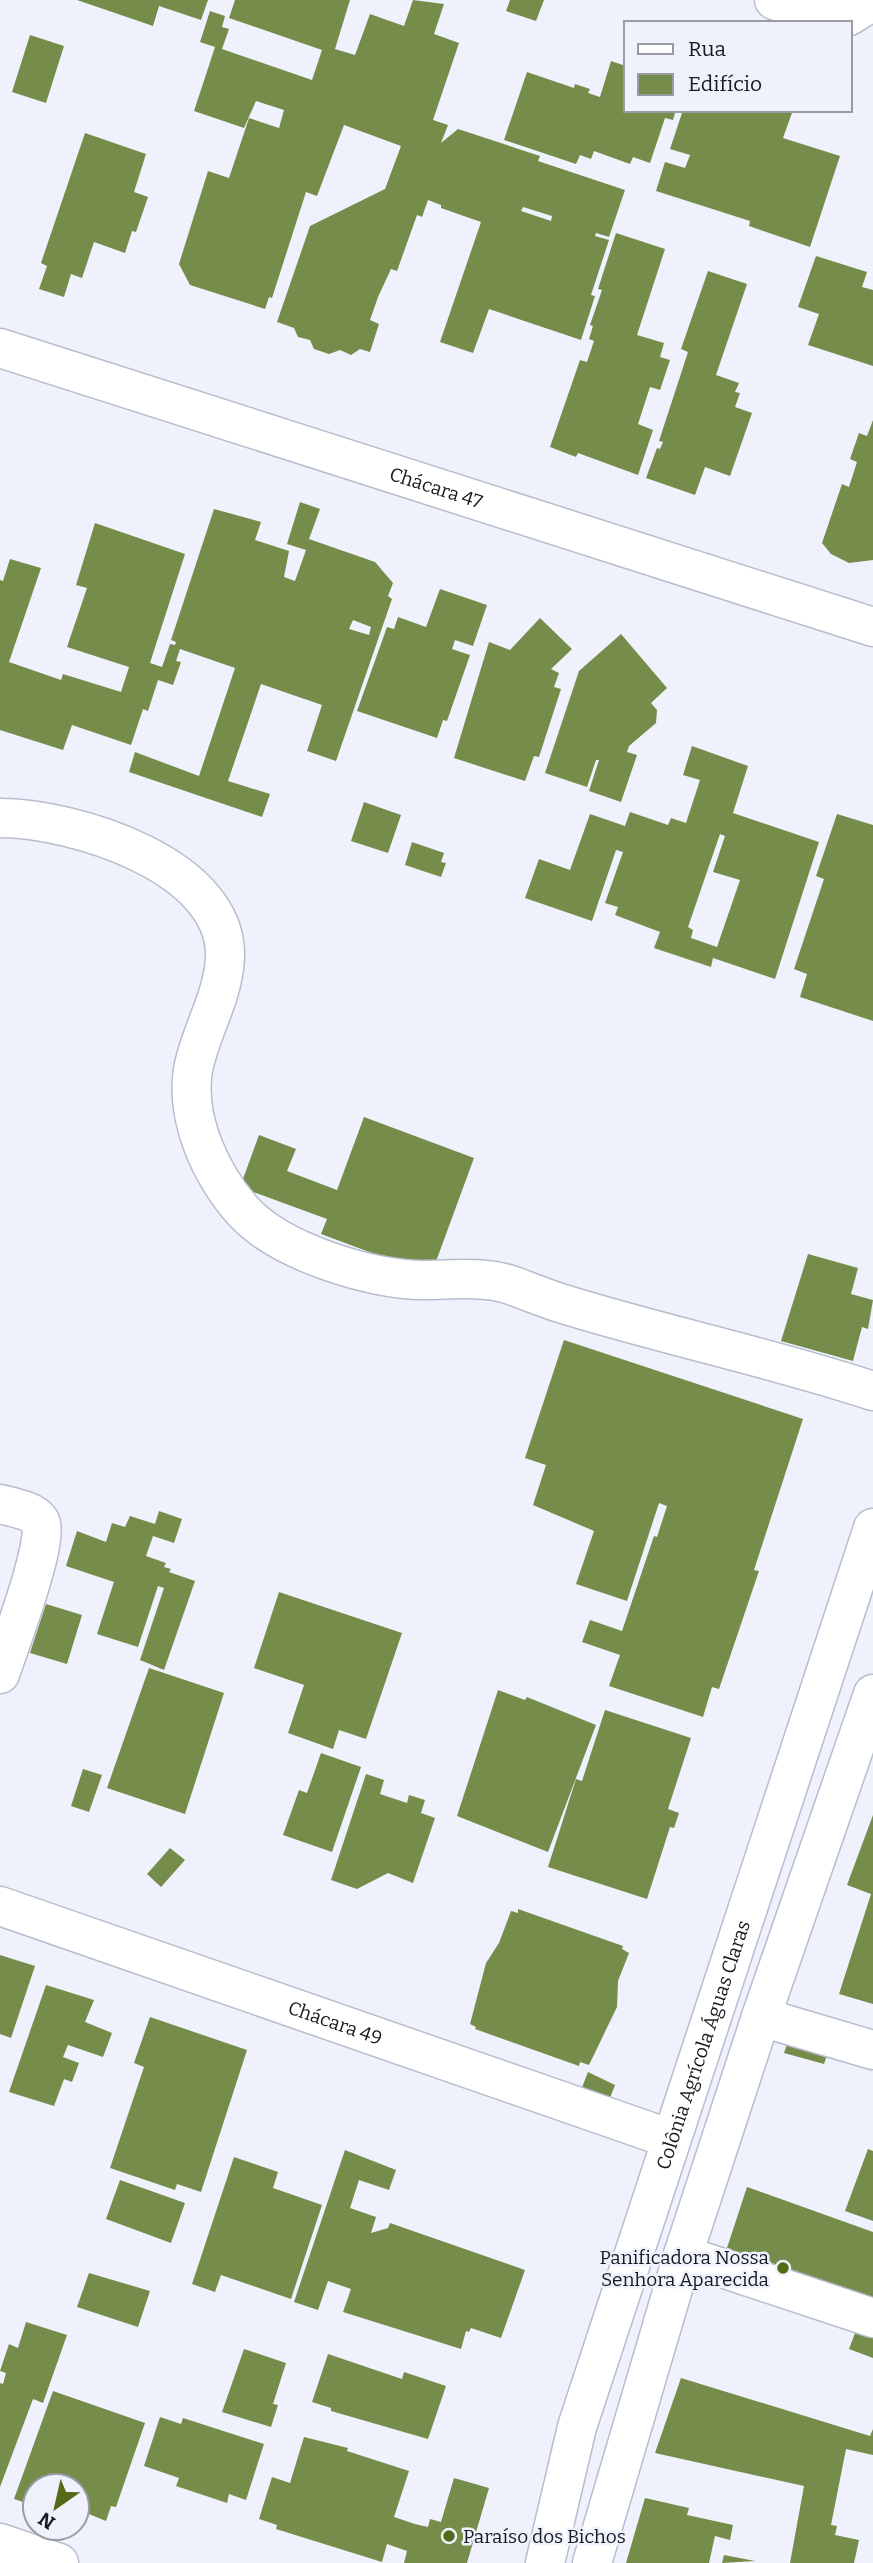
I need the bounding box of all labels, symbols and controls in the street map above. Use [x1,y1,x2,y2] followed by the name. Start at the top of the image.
[624,21,852,112] legend
[688,36,726,62] text: Rua
[688,71,762,97] text: Edifício
[387,462,486,514] street label: Chácara 47
[652,1917,755,2173] street label: Colônia Agrícola Águas Claras
[285,1996,385,2050] street label: Chácara 49
[599,2246,770,2291] place label: Panificadora Nossa Senhora Aparecida
[775,2260,791,2276] marker: Panificadora Nossa Senhora Aparecida
[21,2472,91,2542] north arrow
[34,2507,59,2534] text: N
[463,2525,626,2548] place label: Paraíso dos Bichos
[441,2528,457,2544] marker: Paraíso dos Bichos

